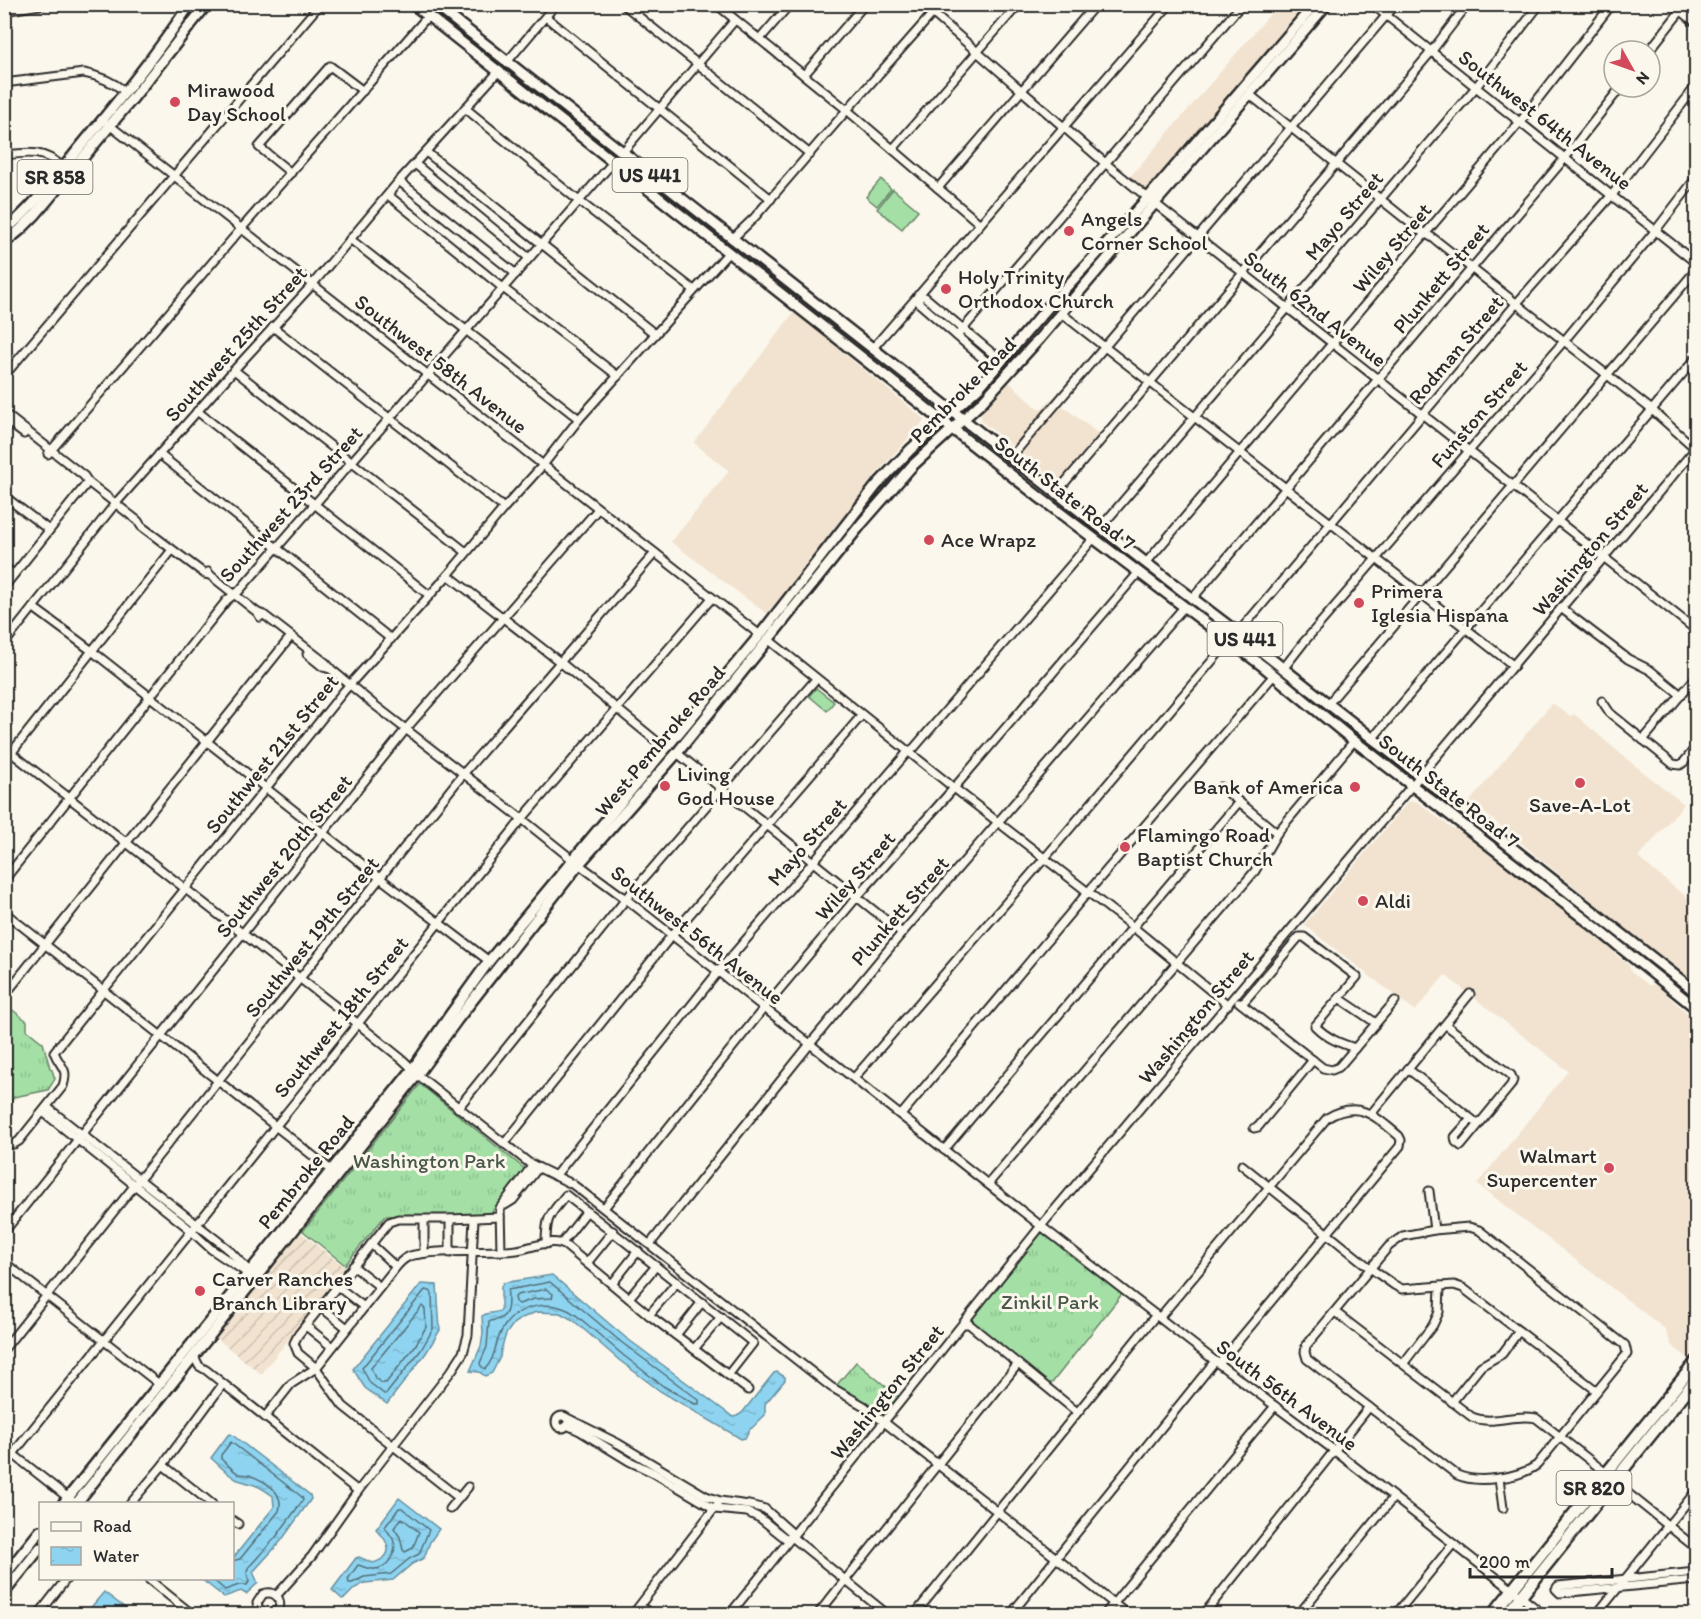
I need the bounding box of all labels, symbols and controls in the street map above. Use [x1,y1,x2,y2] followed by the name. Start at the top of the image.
[1602,39,1662,99] north arrow
[1454,44,1637,195] street label: Southwest 64th Avenue
[1632,68,1654,89] text: N
[187,77,286,126] place label: Mirawood Day School
[168,95,182,109] marker: Mirawood Day School
[612,158,688,192] road number: US 441
[17,160,92,194] road number: SR 858
[1299,166,1388,265] street label: Mayo Street
[1347,197,1437,298] street label: Wiley Street
[1081,206,1208,255] place label: Angels Corner School
[1387,217,1494,338] street label: Plunkett Street
[1062,224,1076,238] marker: Angels Corner School
[1239,245,1392,372] street label: South 62nd Avenue
[159,261,312,427] street label: Southwest 25th Street
[958,264,1114,313] place label: Holy Trinity Orthodox Church
[939,282,953,296] marker: Holy Trinity Orthodox Church
[350,288,533,439] street label: Southwest 58th Avenue
[1403,290,1508,409] street label: Rodman Street
[904,331,1021,448] street label: Pembroke Road
[1425,355,1532,473] street label: Funston Street
[214,420,368,587] street label: Southwest 23rd Street
[990,430,1141,555] street label: South State Road 7
[1526,477,1653,621] street label: Washington Street
[941,527,1036,552] place label: Ace Wrapz
[922,533,936,547] marker: Ace Wrapz
[1371,578,1509,627] place label: Primera Iglesia Hispana
[1352,596,1366,610] marker: Primera Iglesia Hispana
[1208,622,1282,656] road number: US 441
[589,660,730,821] street label: West Pembroke Road
[200,669,344,838] street label: Southwest 21st Street
[1374,728,1525,853] street label: South State Road 7
[677,761,775,810] place label: Living God House
[210,769,357,942] street label: Southwest 20th Street
[1193,774,1343,799] place label: Bank of America
[1573,776,1587,790] marker: Save-A-Lot
[658,779,672,793] marker: Living God House
[1348,780,1362,794] marker: Bank of America
[762,792,852,891] street label: Mayo Street
[1529,792,1631,817] place label: Save-A-Lot
[1137,822,1273,871] place label: Flamingo Road Baptist Church
[809,826,900,925] street label: Wiley Street
[1118,840,1132,854] marker: Flamingo Road Baptist Church
[239,851,384,1022] street label: Southwest 19th Street
[845,851,954,971] street label: Plunkett Street
[606,860,788,1010] street label: Southwest 56th Avenue
[1375,888,1411,913] place label: Aldi
[1356,894,1370,908] marker: Aldi
[268,931,413,1102] street label: Southwest 18th Street
[1132,945,1259,1089] street label: Washington Street
[252,1110,359,1234] street label: Pembroke Road
[1487,1143,1598,1192] place label: Walmart Supercenter
[353,1148,506,1173] park label: Washington Park
[1602,1161,1616,1175] marker: Walmart Supercenter
[212,1266,353,1315] place label: Carver Ranches Branch Library
[193,1284,207,1298] marker: Carver Ranches Branch Library
[1001,1289,1099,1314] park label: Zinkil Park
[824,1319,949,1464] street label: Washington Street
[1212,1333,1363,1456] street label: South 56th Avenue
[1556,1471,1632,1505] road number: SR 820
[39,1502,234,1580] legend
[93,1515,132,1537] text: Road
[1470,1541,1612,1579] scale bar
[93,1545,139,1567] text: Water
[1479,1551,1530,1573] text: 200 m

